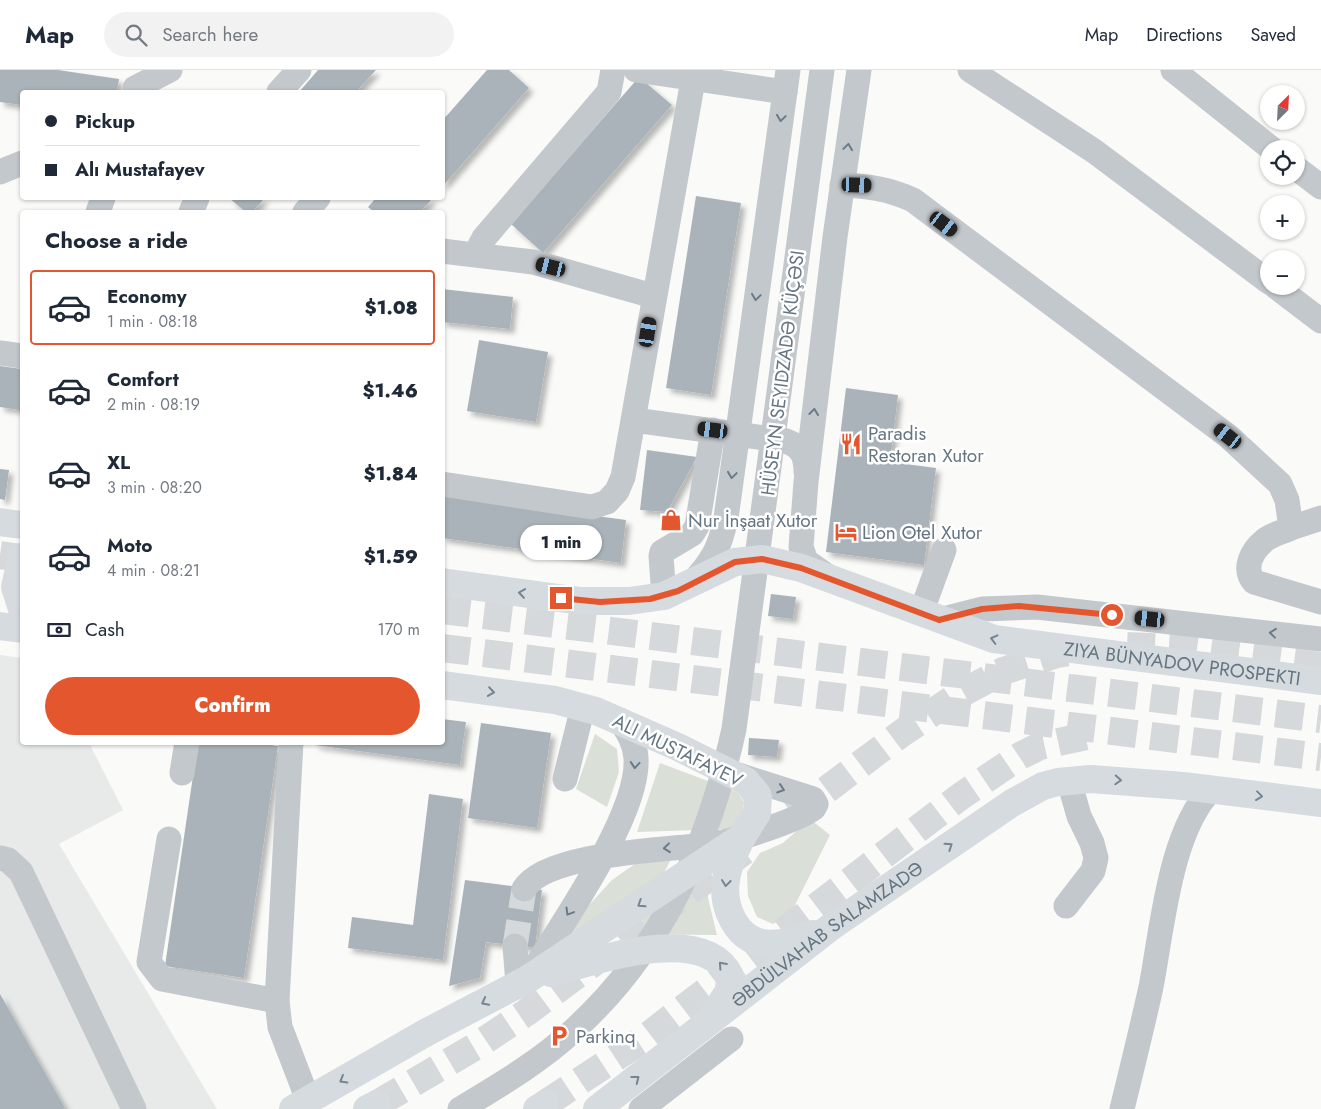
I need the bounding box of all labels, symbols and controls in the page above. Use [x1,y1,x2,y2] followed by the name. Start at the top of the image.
[104,12,454,57] search box
[25,17,74,52] text: Map
[122,21,150,49] icon: search
[162,21,258,48] text: Search here
[1085,22,1118,48] text: Map
[1146,22,1222,48] text: Directions
[1250,22,1296,48] text: Saved
[1260,85,1305,130] north arrow
[1260,85,1305,295] map controls
[75,108,135,135] text: Pickup
[776,115,787,123] one-way arrow
[1260,140,1305,185] button: locate
[842,143,852,151] one-way arrow
[75,156,205,183] text: Alı Mustafayev
[841,177,872,193] car
[1260,195,1305,240] button: +
[927,209,960,239] car
[45,224,188,256] text: Choose a ride
[754,249,811,497] street label: HÜSEYN SEYIDZADƏ KÜÇƏSI
[1260,250,1305,295] button: −
[534,256,567,278] car
[107,283,187,310] text: Economy
[47,285,92,330] icon: car
[751,293,762,301] one-way arrow
[364,294,418,321] text: $1.08
[107,310,198,333] text: 1 min · 08:18
[638,316,657,348] car
[107,366,179,393] text: Comfort
[47,368,92,413] icon: car
[363,377,418,404] text: $1.46
[107,393,200,416] text: 2 min · 08:19
[808,408,819,416] one-way arrow
[868,420,984,469] place label: Paradis Restoran Xutor
[697,421,728,439] car
[1211,421,1244,451] car
[838,431,864,457] restaurant icon: Paradis Restoran Xutor
[107,449,130,476] text: XL
[47,451,92,496] icon: car
[363,460,418,487] text: $1.84
[727,471,738,479] one-way arrow
[107,476,202,499] text: 3 min · 08:20
[658,507,684,533] shop icon: Nur İnşaat Xutor
[688,507,818,534] place label: Nur İnşaat Xutor
[833,519,859,545] hotel icon: Lion Otel Xutor
[862,519,983,546] place label: Lion Otel Xutor
[520,526,602,560] callout: 1 min
[541,531,581,554] text: 1 min
[107,532,152,559] text: Moto
[47,534,92,579] icon: car
[364,543,418,570] text: $1.59
[107,559,200,582] text: 4 min · 08:21
[550,587,572,609] route end
[518,588,526,599] one-way arrow
[1101,604,1123,626] route start
[1134,610,1165,628] car
[45,616,73,644] icon: cash
[85,616,125,643] text: Cash
[378,618,420,641] text: 170 m
[1268,628,1276,639] one-way arrow
[990,634,999,645] one-way arrow
[1062,635,1302,692] street label: ZIYA BÜNYADOV PROSPEKTI
[45,677,420,735] button: Confirm
[487,686,495,697] one-way arrow
[608,707,748,794] street label: ALI MUSTAFAYEV
[629,761,640,769] one-way arrow
[1114,775,1122,785] one-way arrow
[777,783,785,793] one-way arrow
[1255,790,1263,801] one-way arrow
[663,843,671,854] one-way arrow
[943,843,952,852] one-way arrow
[725,855,928,1014] street label: ƏBDÜLVAHAB SALAMZADƏ
[721,879,732,887] one-way arrow
[637,898,646,908] one-way arrow
[565,906,575,915] one-way arrow
[719,962,728,971] one-way arrow
[481,996,490,1006] one-way arrow
[546,1023,572,1049] parking icon: Parkinq
[576,1023,636,1050] place label: Parkinq
[339,1074,348,1084] one-way arrow
[630,1077,639,1085] one-way arrow

